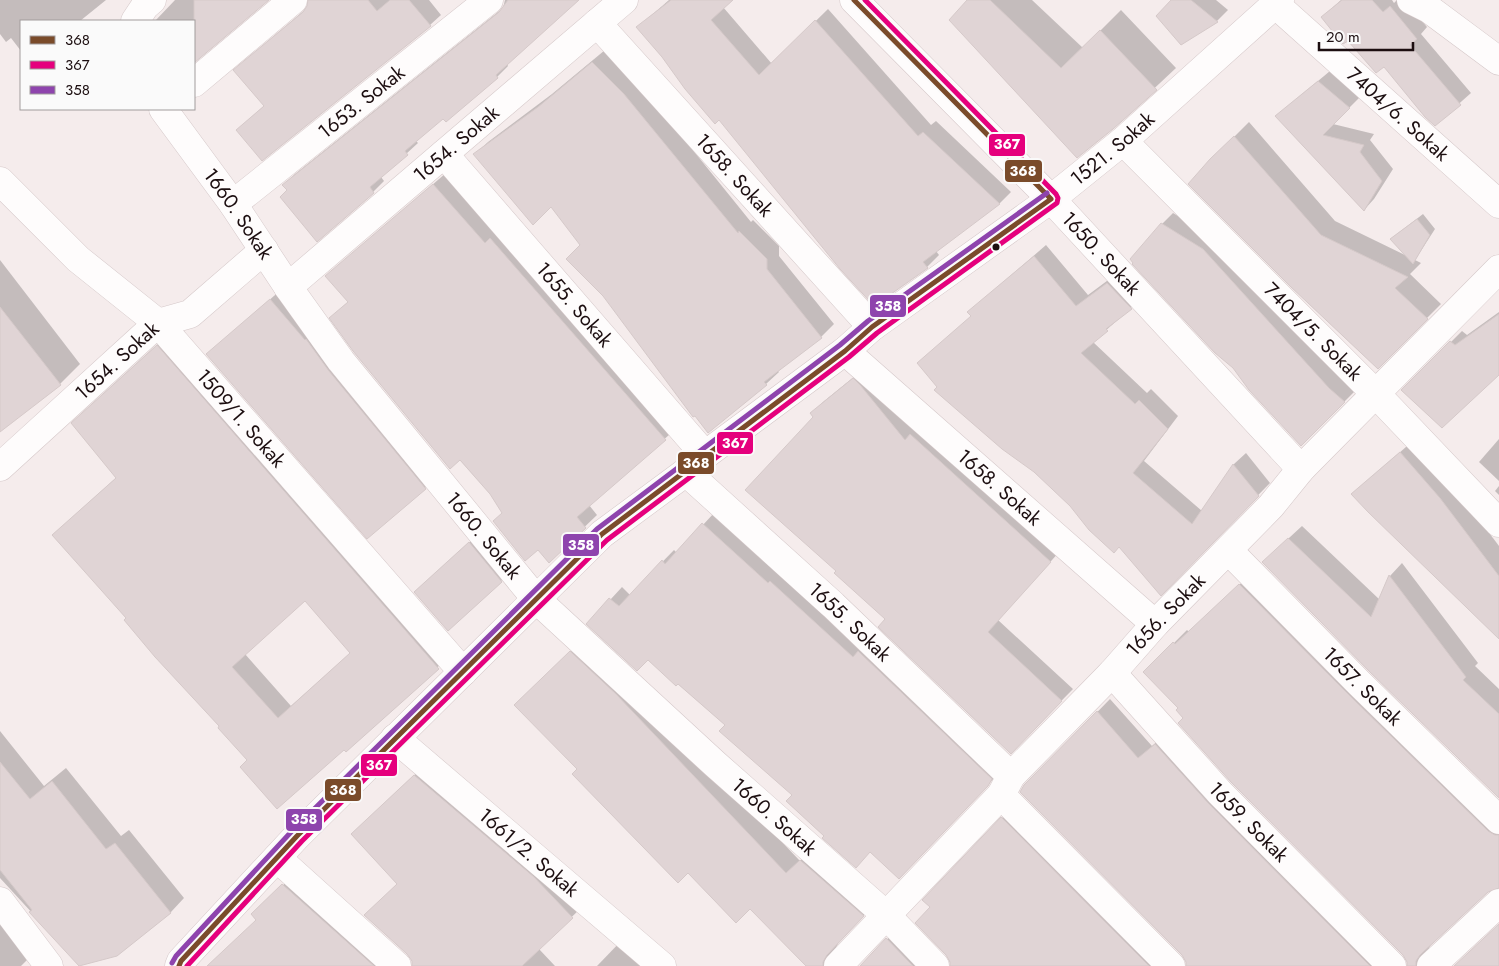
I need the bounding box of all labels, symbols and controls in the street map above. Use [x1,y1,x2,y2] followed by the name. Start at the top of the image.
[20,20,195,110] legend
[1319,20,1413,52] scale bar
[1326,26,1360,48] text: 20 m
[65,29,90,51] text: 368
[65,54,90,76] text: 367
[312,58,411,146] street label: 1653. Sokak
[1340,61,1456,168] street label: 7404/6. Sokak
[65,79,90,101] text: 358
[407,99,506,189] street label: 1654. Sokak
[1064,105,1161,193] street label: 1521. Sokak
[689,127,780,224] street label: 1658. Sokak
[988,133,1026,157] line badge: 367
[994,134,1021,154] text: 367
[1004,159,1043,183] line badge: 368
[1010,161,1037,181] text: 368
[196,162,280,265] street label: 1660. Sokak
[1055,205,1147,302] street label: 1650. Sokak
[991,242,1001,252] unlabelled marker
[529,256,619,354] street label: 1655. Sokak
[1257,276,1369,387] street label: 7404/5. Sokak
[869,294,907,318] line badge: 358
[875,296,901,316] text: 358
[69,315,166,407] street label: 1654. Sokak
[189,363,292,474] street label: 1509/1. Sokak
[716,431,754,455] line badge: 367
[722,433,749,453] text: 367
[951,442,1048,533] street label: 1658. Sokak
[677,451,715,475] line badge: 368
[683,453,710,473] text: 368
[439,486,528,586] street label: 1660. Sokak
[562,533,600,557] line badge: 358
[568,535,594,555] text: 358
[1119,567,1212,663] street label: 1656. Sokak
[802,576,898,669] street label: 1655. Sokak
[1316,640,1409,733] street label: 1657. Sokak
[360,753,398,777] line badge: 367
[366,755,393,775] text: 367
[725,771,823,863] street label: 1660. Sokak
[1202,775,1295,869] street label: 1659. Sokak
[324,778,362,802] line badge: 368
[330,780,357,800] text: 368
[472,801,585,904] street label: 1661/2. Sokak
[285,808,323,832] line badge: 358
[291,809,317,829] text: 358

